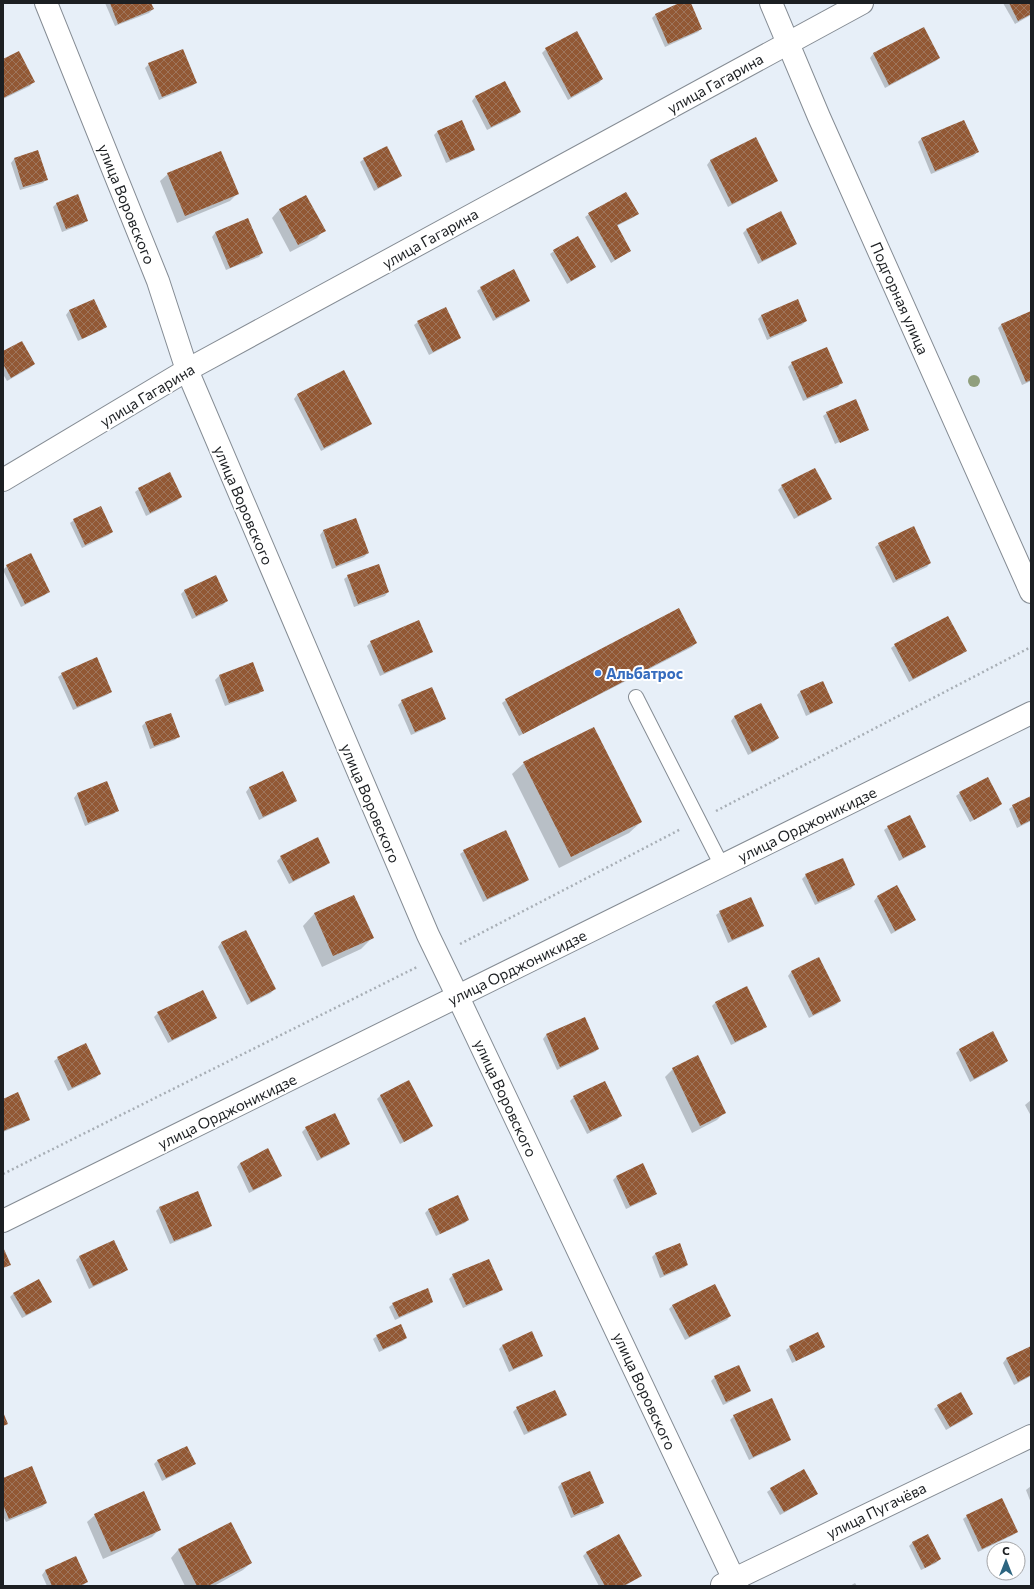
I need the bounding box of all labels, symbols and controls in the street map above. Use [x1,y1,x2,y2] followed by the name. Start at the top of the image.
[664,49,766,117] street label: улица Гагарина
[95,141,159,267] street label: улица Воровского
[379,204,481,272] street label: улица Гагарина
[867,239,933,357] street label: Подгорная улица
[97,360,197,430] street label: улица Гагарина
[211,443,277,567] street label: улица Воровского
[606,664,683,682] place label: Альбатрос
[593,668,603,678] marker: Альбатрос
[338,741,404,865] street label: улица Воровского
[735,783,879,865] street label: улица Орджоникидзе
[445,926,589,1008] street label: улица Орджоникидзе
[471,1036,541,1160] street label: улица Воровского
[155,1070,299,1152] street label: улица Орджоникидзе
[610,1329,680,1453] street label: улица Воровского
[823,1478,929,1542] street label: улица Пугачёва
[986,1541,1026,1581] north arrow
[1002,1544,1010,1557] text: С

